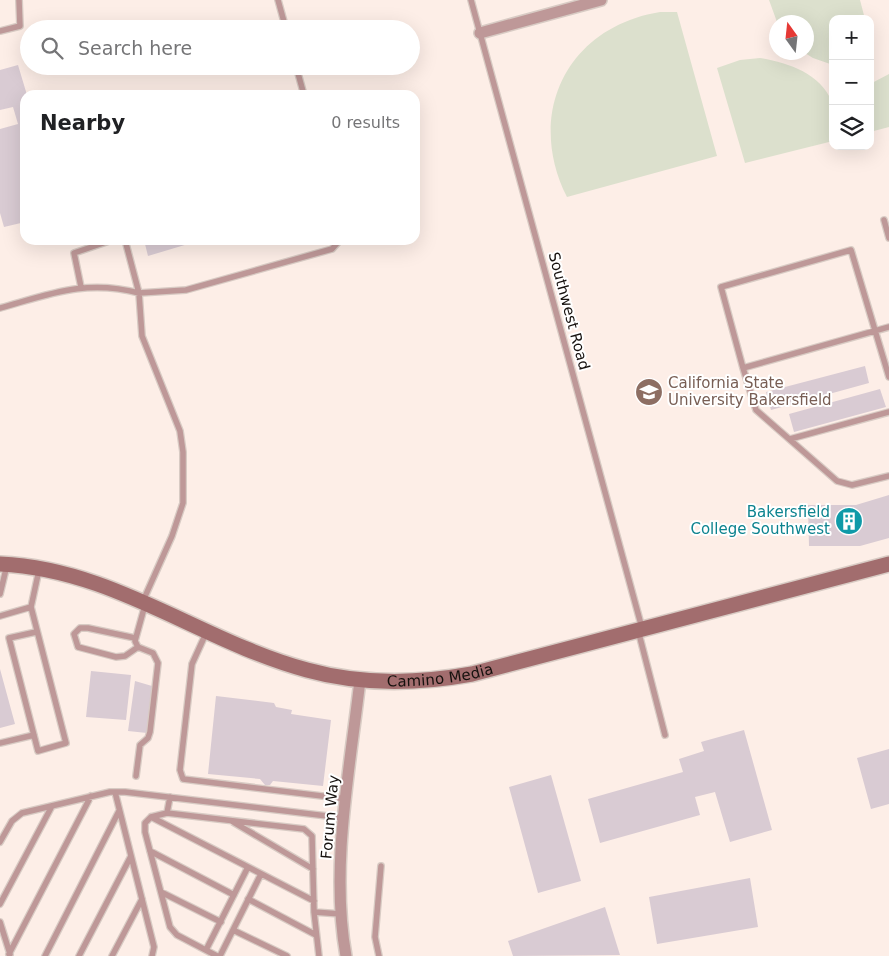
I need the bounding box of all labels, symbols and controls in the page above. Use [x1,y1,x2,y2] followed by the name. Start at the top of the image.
[769,15,814,60] north arrow
[829,15,874,150] map controls
[829,15,874,60] button: +
[20,20,420,75] search box
[38,34,66,62] icon: search
[78,37,192,59] text: Search here
[829,60,874,105] button: −
[829,105,874,150] button: layers
[40,111,125,135] text: Nearby
[331,113,400,132] text: 0 results
[545,250,593,372] street label: Southwest Road
[668,374,832,409] place label: California State University Bakersfield
[634,377,664,407] school or university icon: California State University Bakersfield
[690,503,830,538] place label: Bakersfield College Southwest
[834,506,864,536] building icon: Bakersfield College Southwest
[387,660,495,690] street label: Camino Media
[317,774,343,860] street label: Forum Way

